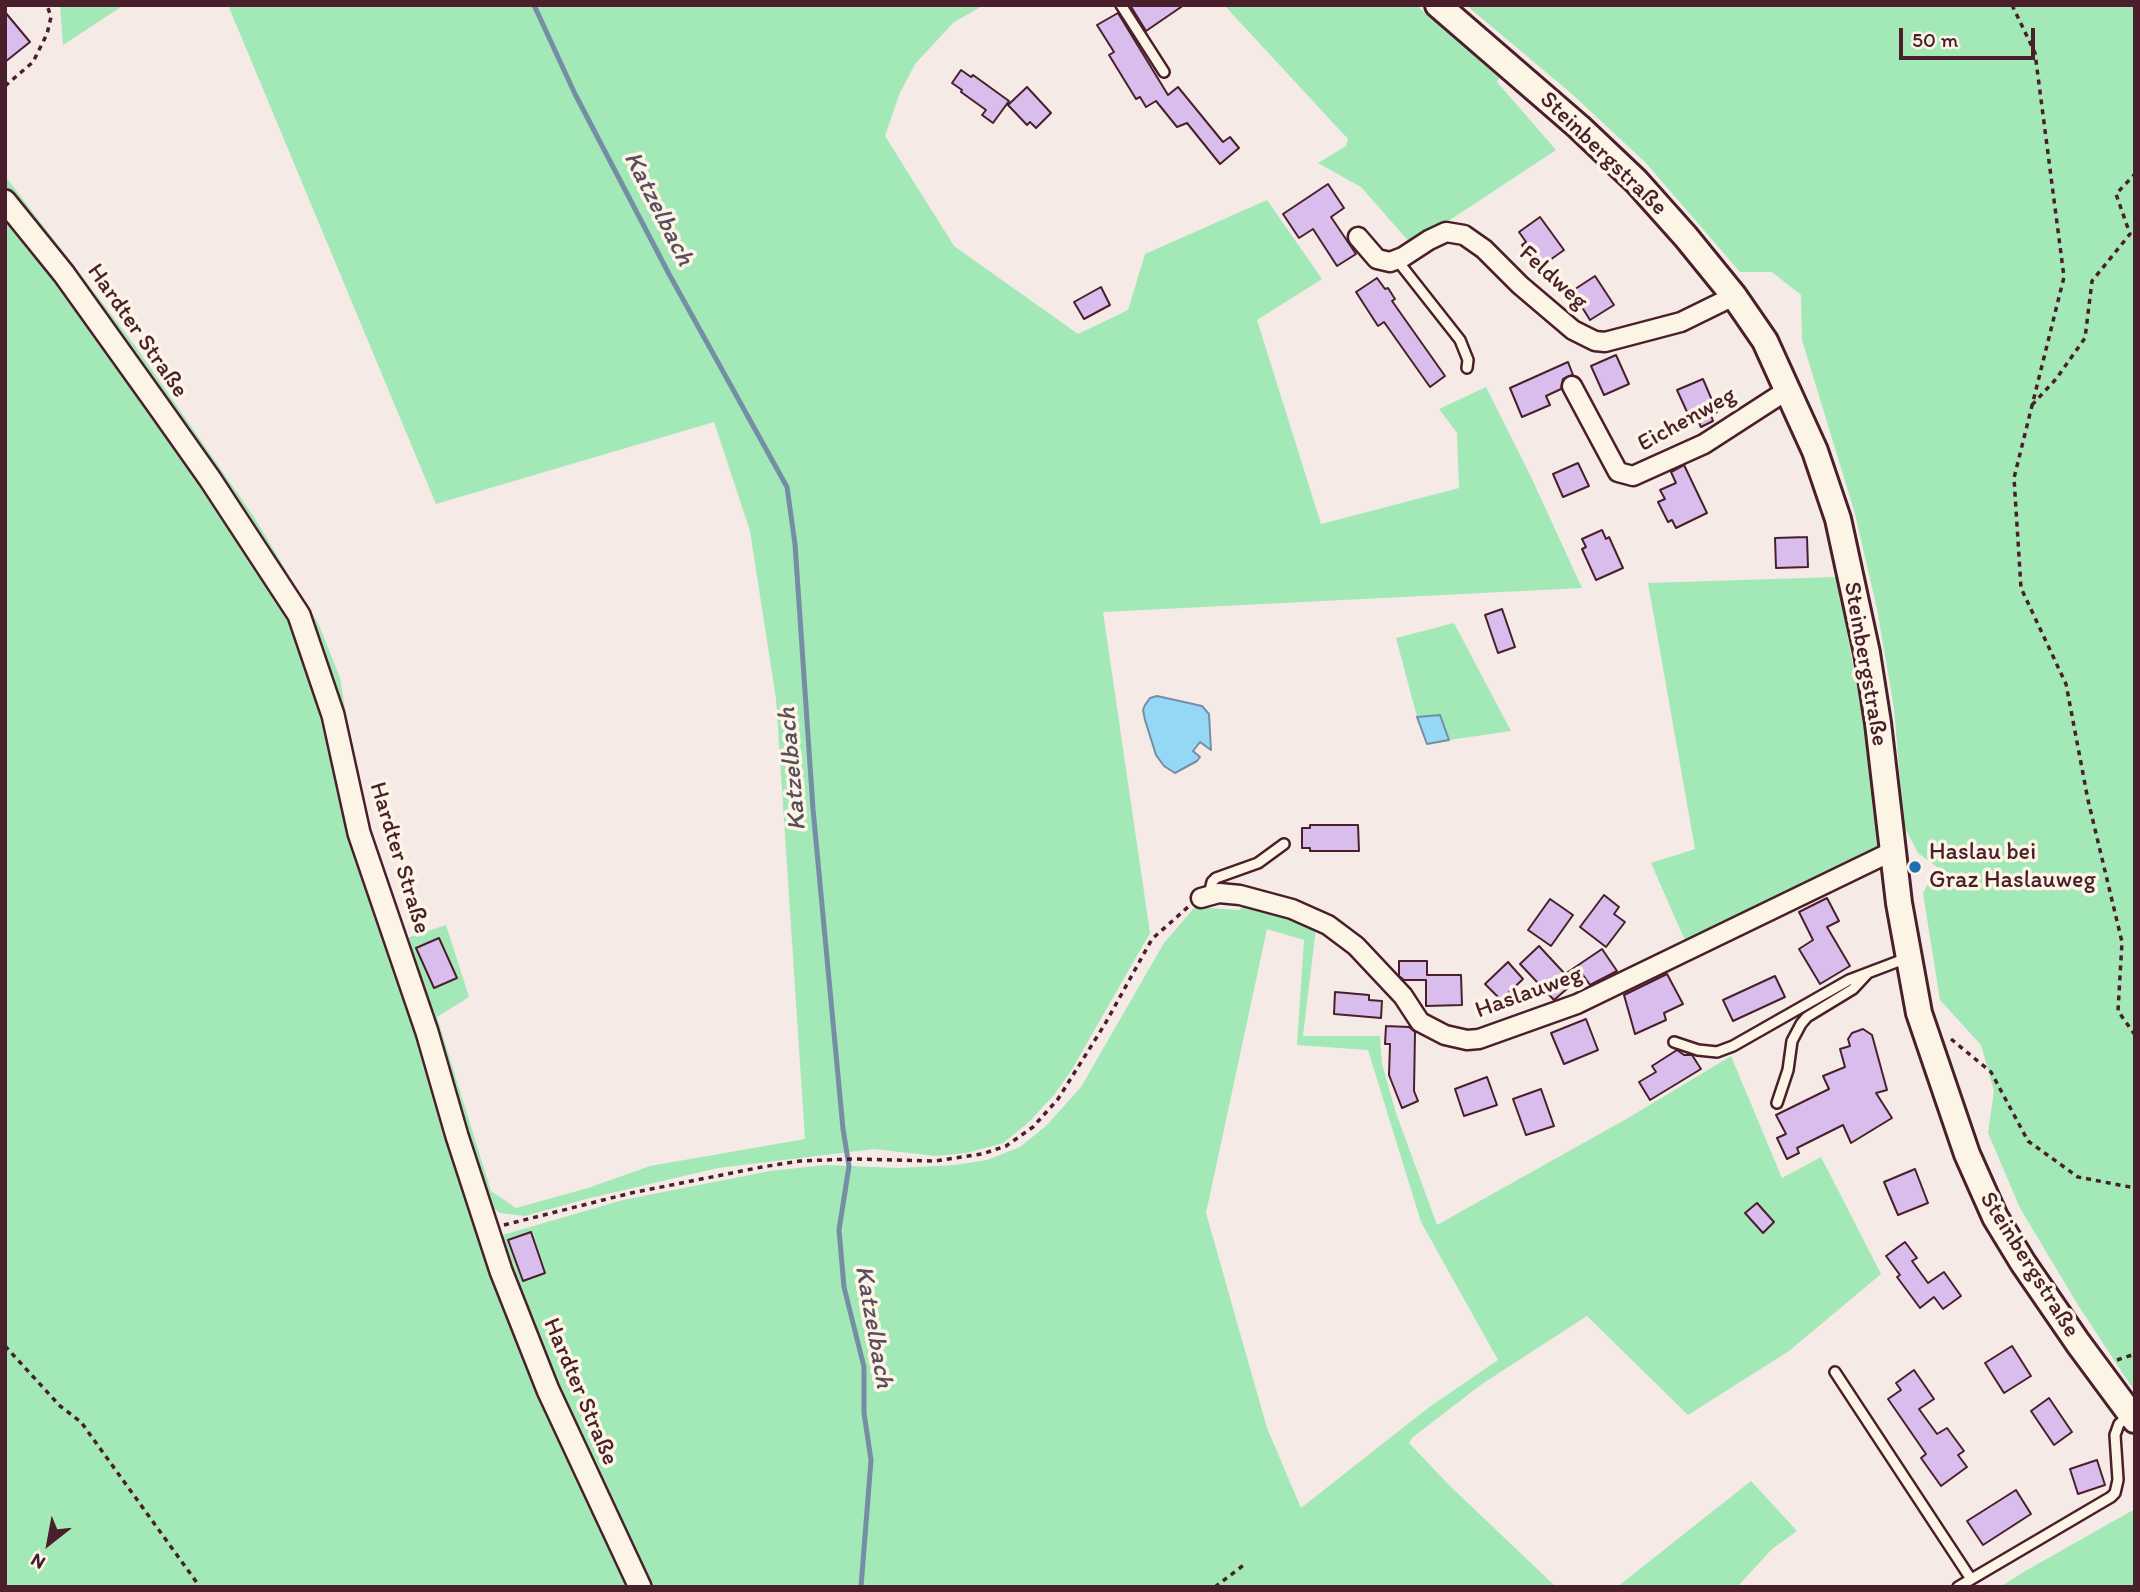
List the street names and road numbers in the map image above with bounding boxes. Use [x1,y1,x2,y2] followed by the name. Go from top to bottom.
[1533,86,1673,222] street label: Steinbergstraße
[1513,240,1593,316] street label: Feldweg
[80,258,194,404] street label: Hardter Straße
[1633,381,1741,459] street label: Eichenweg
[1836,580,1894,748] street label: Steinbergstraße
[362,779,436,937] street label: Hardter Straße
[1472,960,1586,1026] street label: Haslauweg
[1973,1187,2085,1343] street label: Steinbergstraße
[536,1314,624,1470] street label: Hardter Straße

